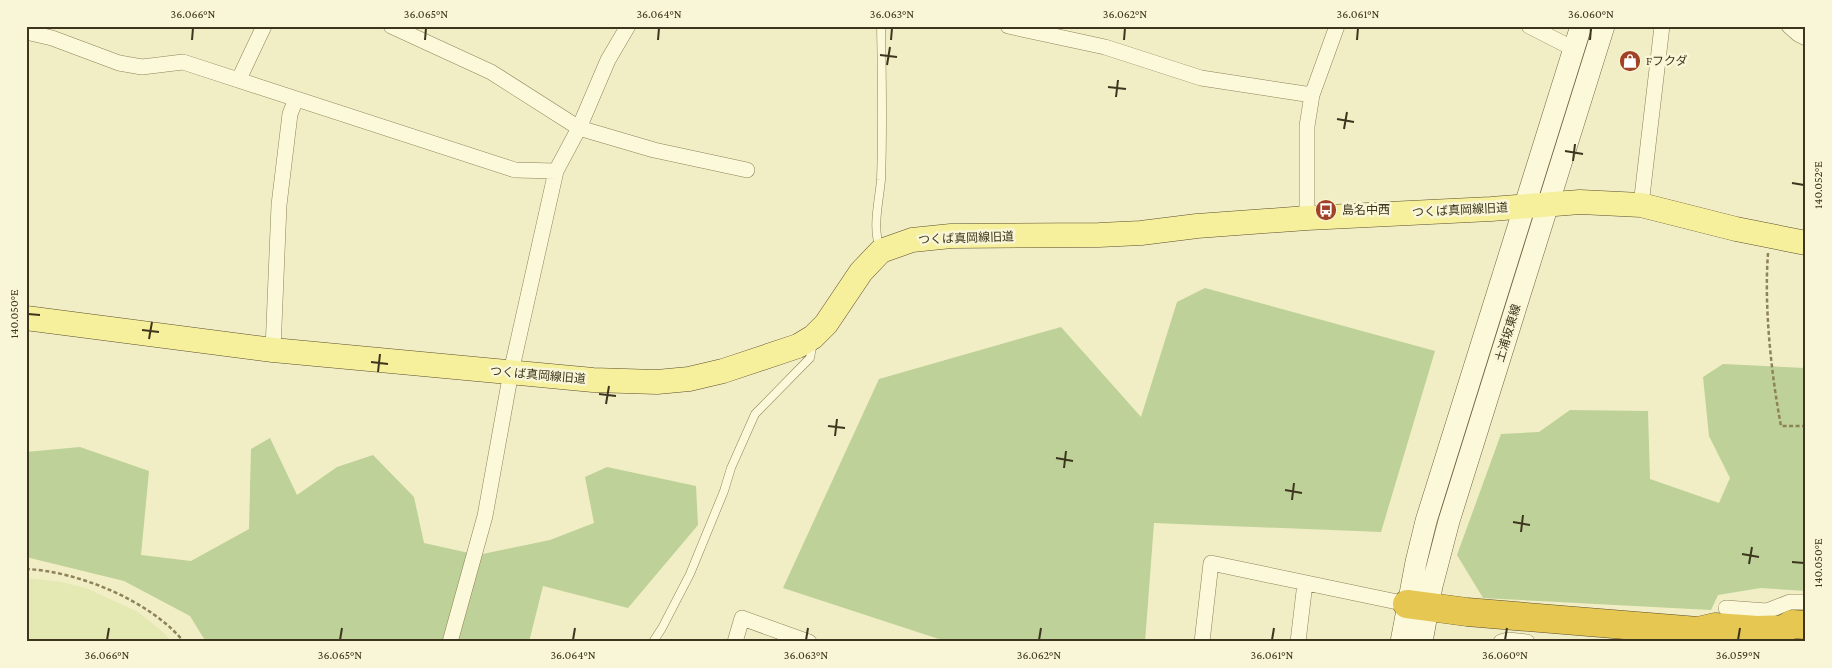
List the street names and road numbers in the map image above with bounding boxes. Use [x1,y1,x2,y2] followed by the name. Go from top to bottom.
[1412,200,1508,220] street label: つくば真岡線旧道
[918,229,1014,247] street label: つくば真岡線旧道
[1493,302,1523,364] street label: 土浦坂東線
[490,364,586,386] street label: つくば真岡線旧道

